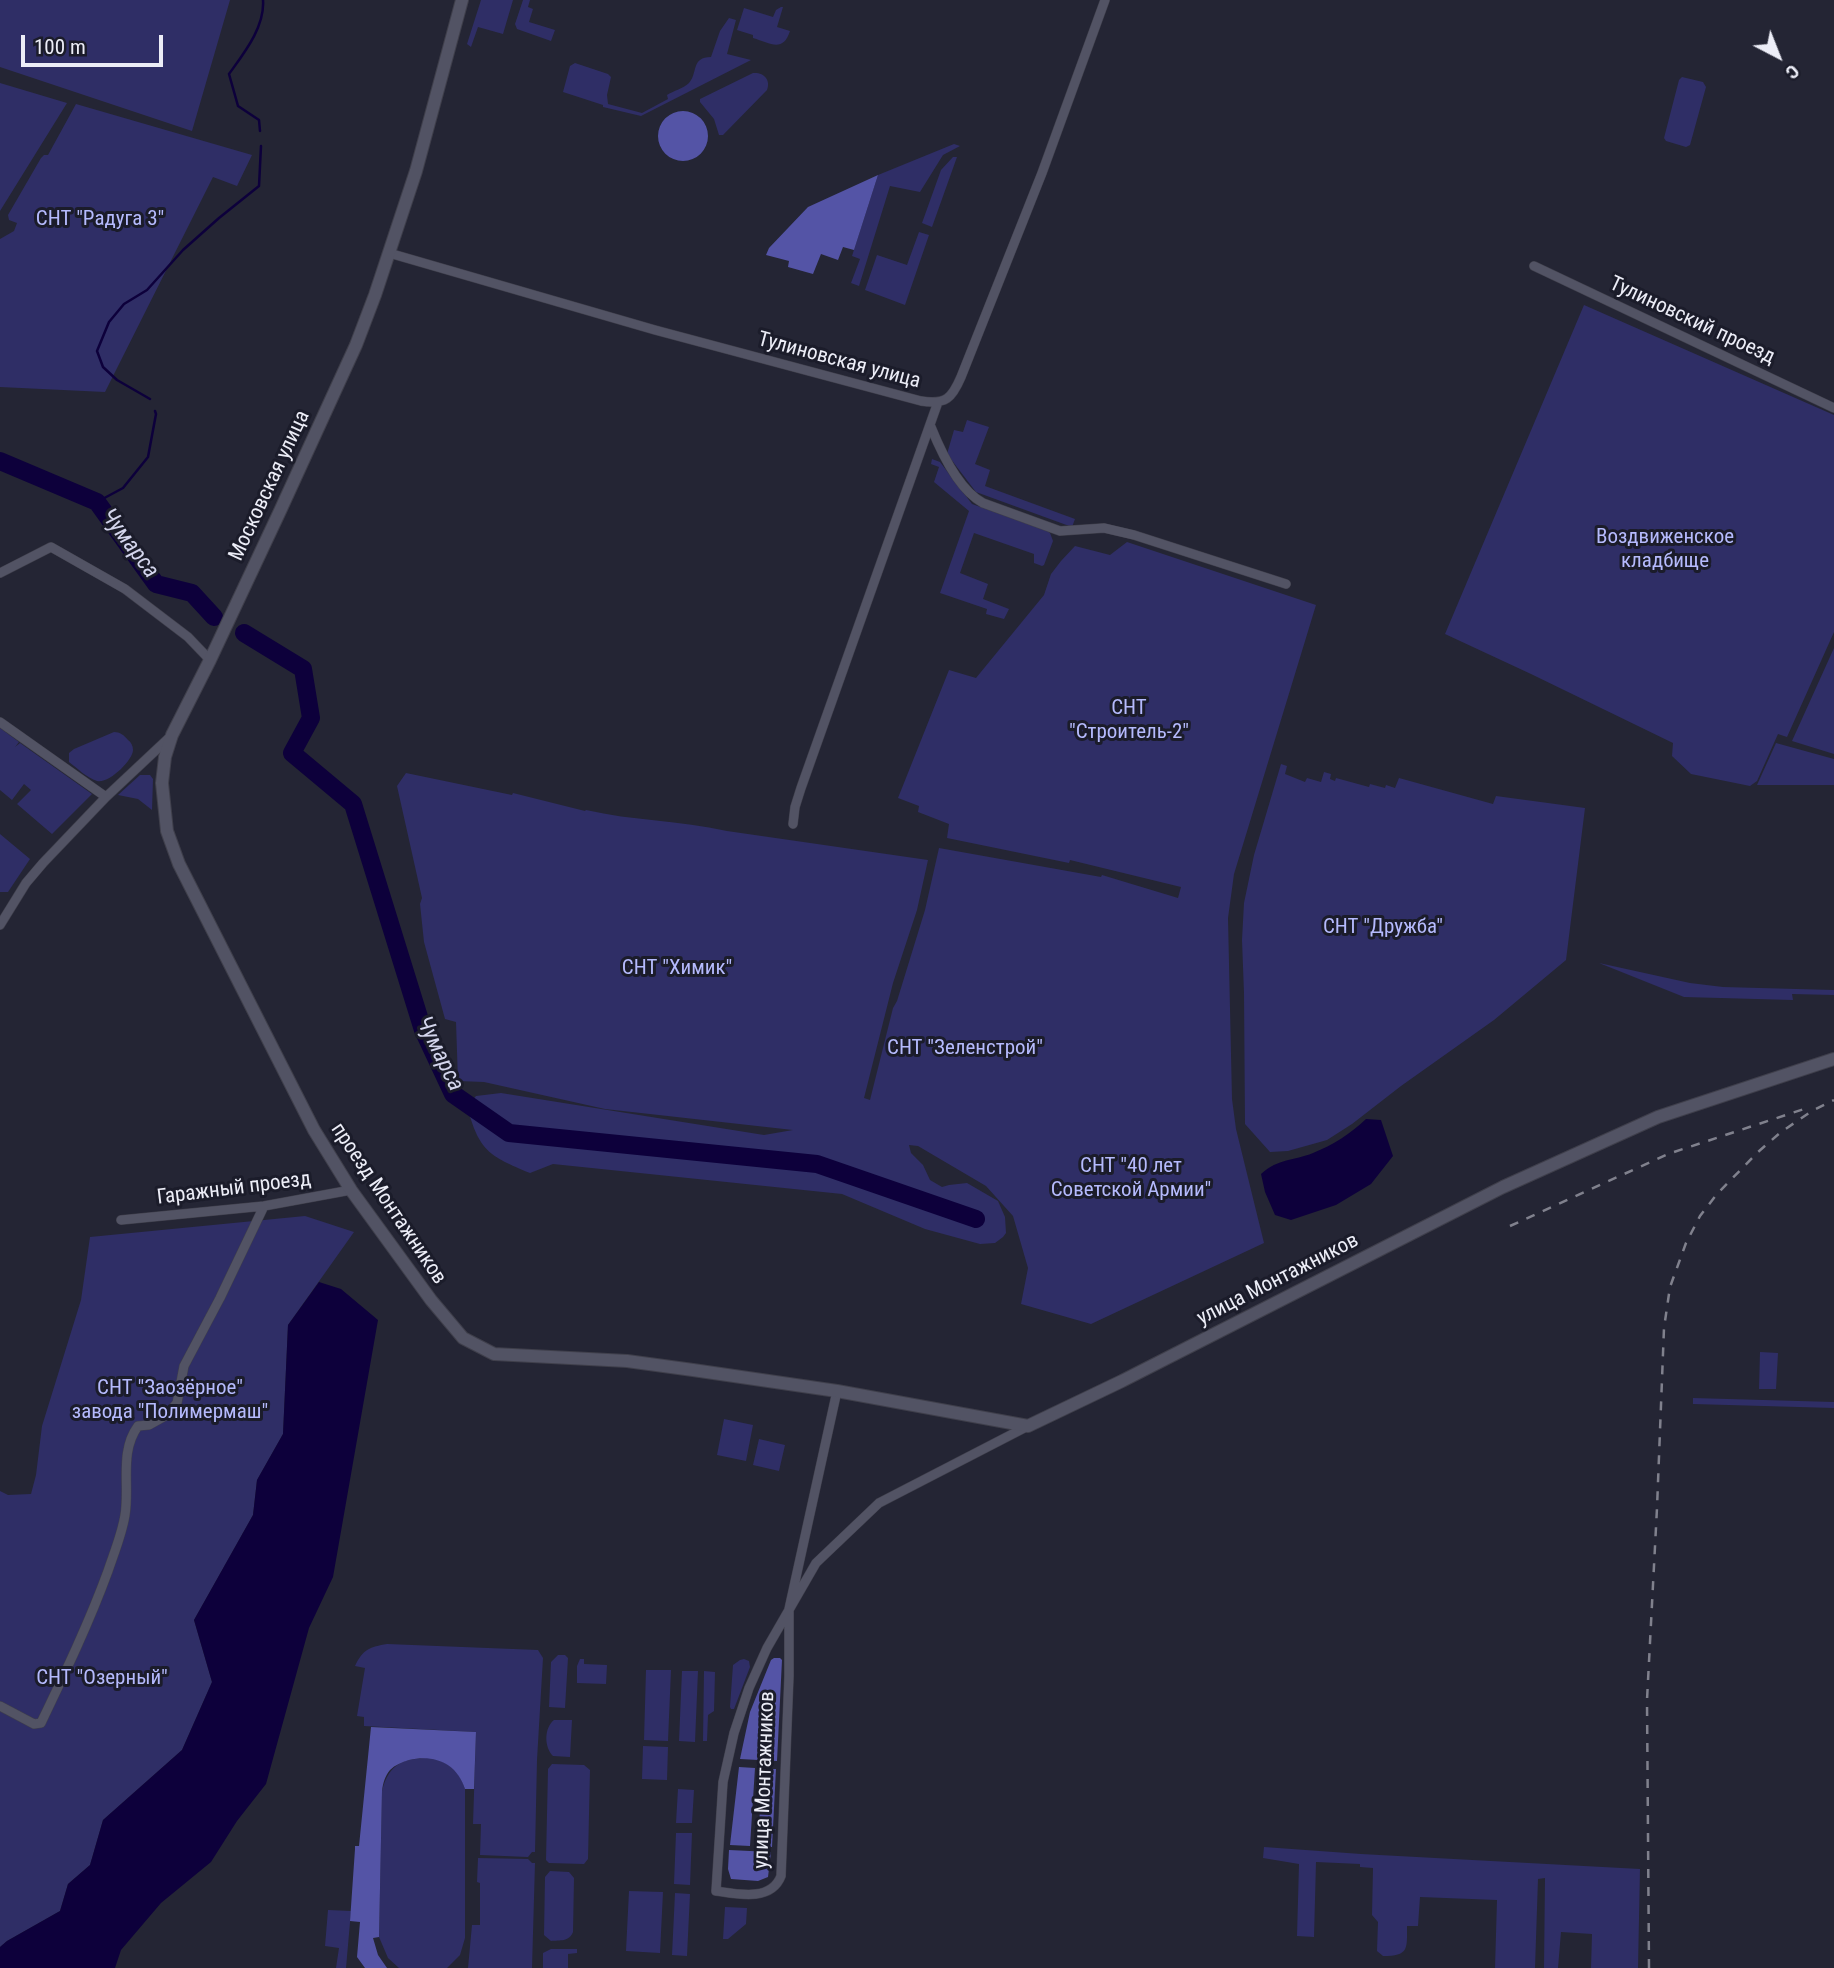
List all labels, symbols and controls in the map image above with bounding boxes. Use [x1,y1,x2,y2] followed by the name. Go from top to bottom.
[24,21,166,65] scale bar
[1743,21,1813,91] north arrow
[34,35,86,59] text: 100 m
[1781,60,1804,84] text: С
[36,207,164,233] park label: СНТ "Радуга 3"
[1605,272,1779,370] street label: Тулиновский проезд
[755,327,923,395] street label: Тулиновская улица
[224,407,316,565] street label: Московская улица
[94,504,164,584] water label: Чумарса
[1596,525,1734,575] park label: Воздвиженское кладбище
[1069,696,1189,746] park label: СНТ "Строитель-2"
[1323,915,1443,941] park label: СНТ "Дружба"
[622,956,732,982] park label: СНТ "Химик"
[409,1012,469,1096] water label: Чумарса
[887,1036,1043,1062] park label: СНТ "Зеленстрой"
[325,1119,451,1289] street label: проезд Монтажников
[1051,1154,1211,1204] park label: СНТ "40 лет Советской Армии"
[156,1167,312,1211] street label: Гаражный проезд
[1193,1228,1363,1332] street label: улица Монтажников
[72,1376,268,1426] park label: СНТ "Заозёрное" завода "Полимермаш"
[36,1666,168,1692] park label: СНТ "Озерный"
[749,1691,781,1869] street label: улица Монтажников

